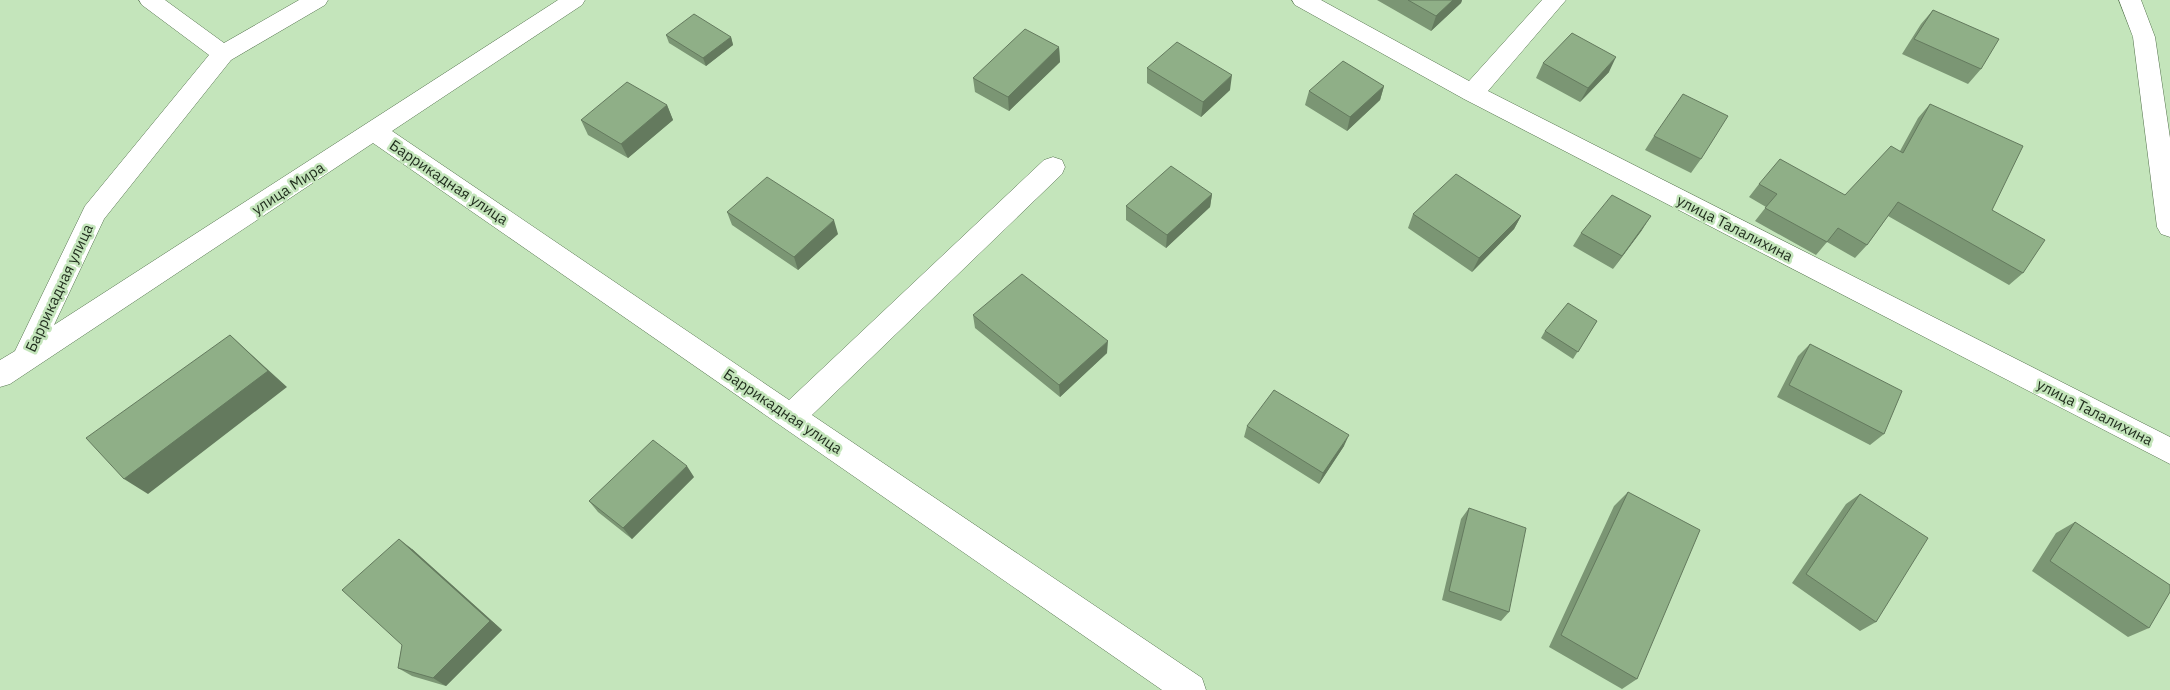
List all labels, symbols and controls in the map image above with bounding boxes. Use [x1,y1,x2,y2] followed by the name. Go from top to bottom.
[386,135,512,229] street label: Баррикадная улица
[248,157,328,219] street label: улица Мира
[1674,190,1796,266] street label: улица Талалихина
[21,221,97,355] street label: Баррикадная улица
[720,364,846,458] street label: Баррикадная улица
[2034,374,2156,450] street label: улица Талалихина

